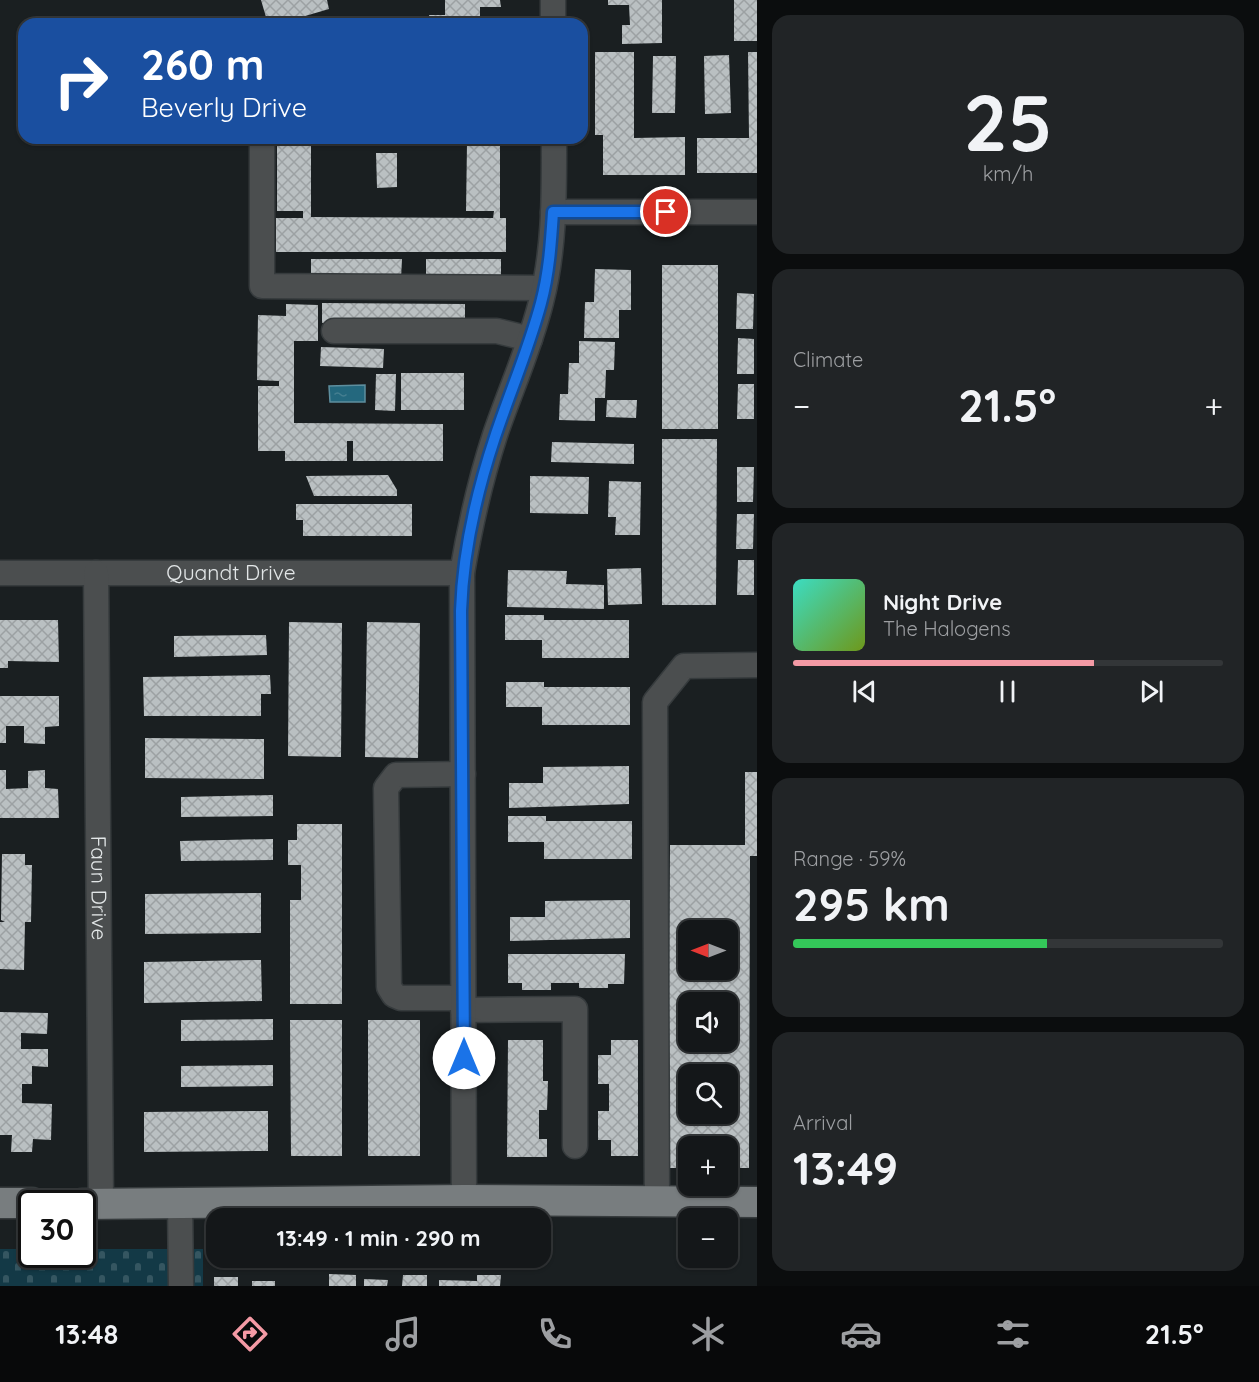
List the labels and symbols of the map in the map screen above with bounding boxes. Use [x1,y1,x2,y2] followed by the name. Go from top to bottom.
[640,186,691,237] pin
[166,559,296,585] street label: Quandt Drive
[86,836,113,940] street label: Faun Drive
[678,920,738,980] north arrow
[432,1026,496,1090] position arrow
[18,1190,96,1268] speed limit sign: 30

